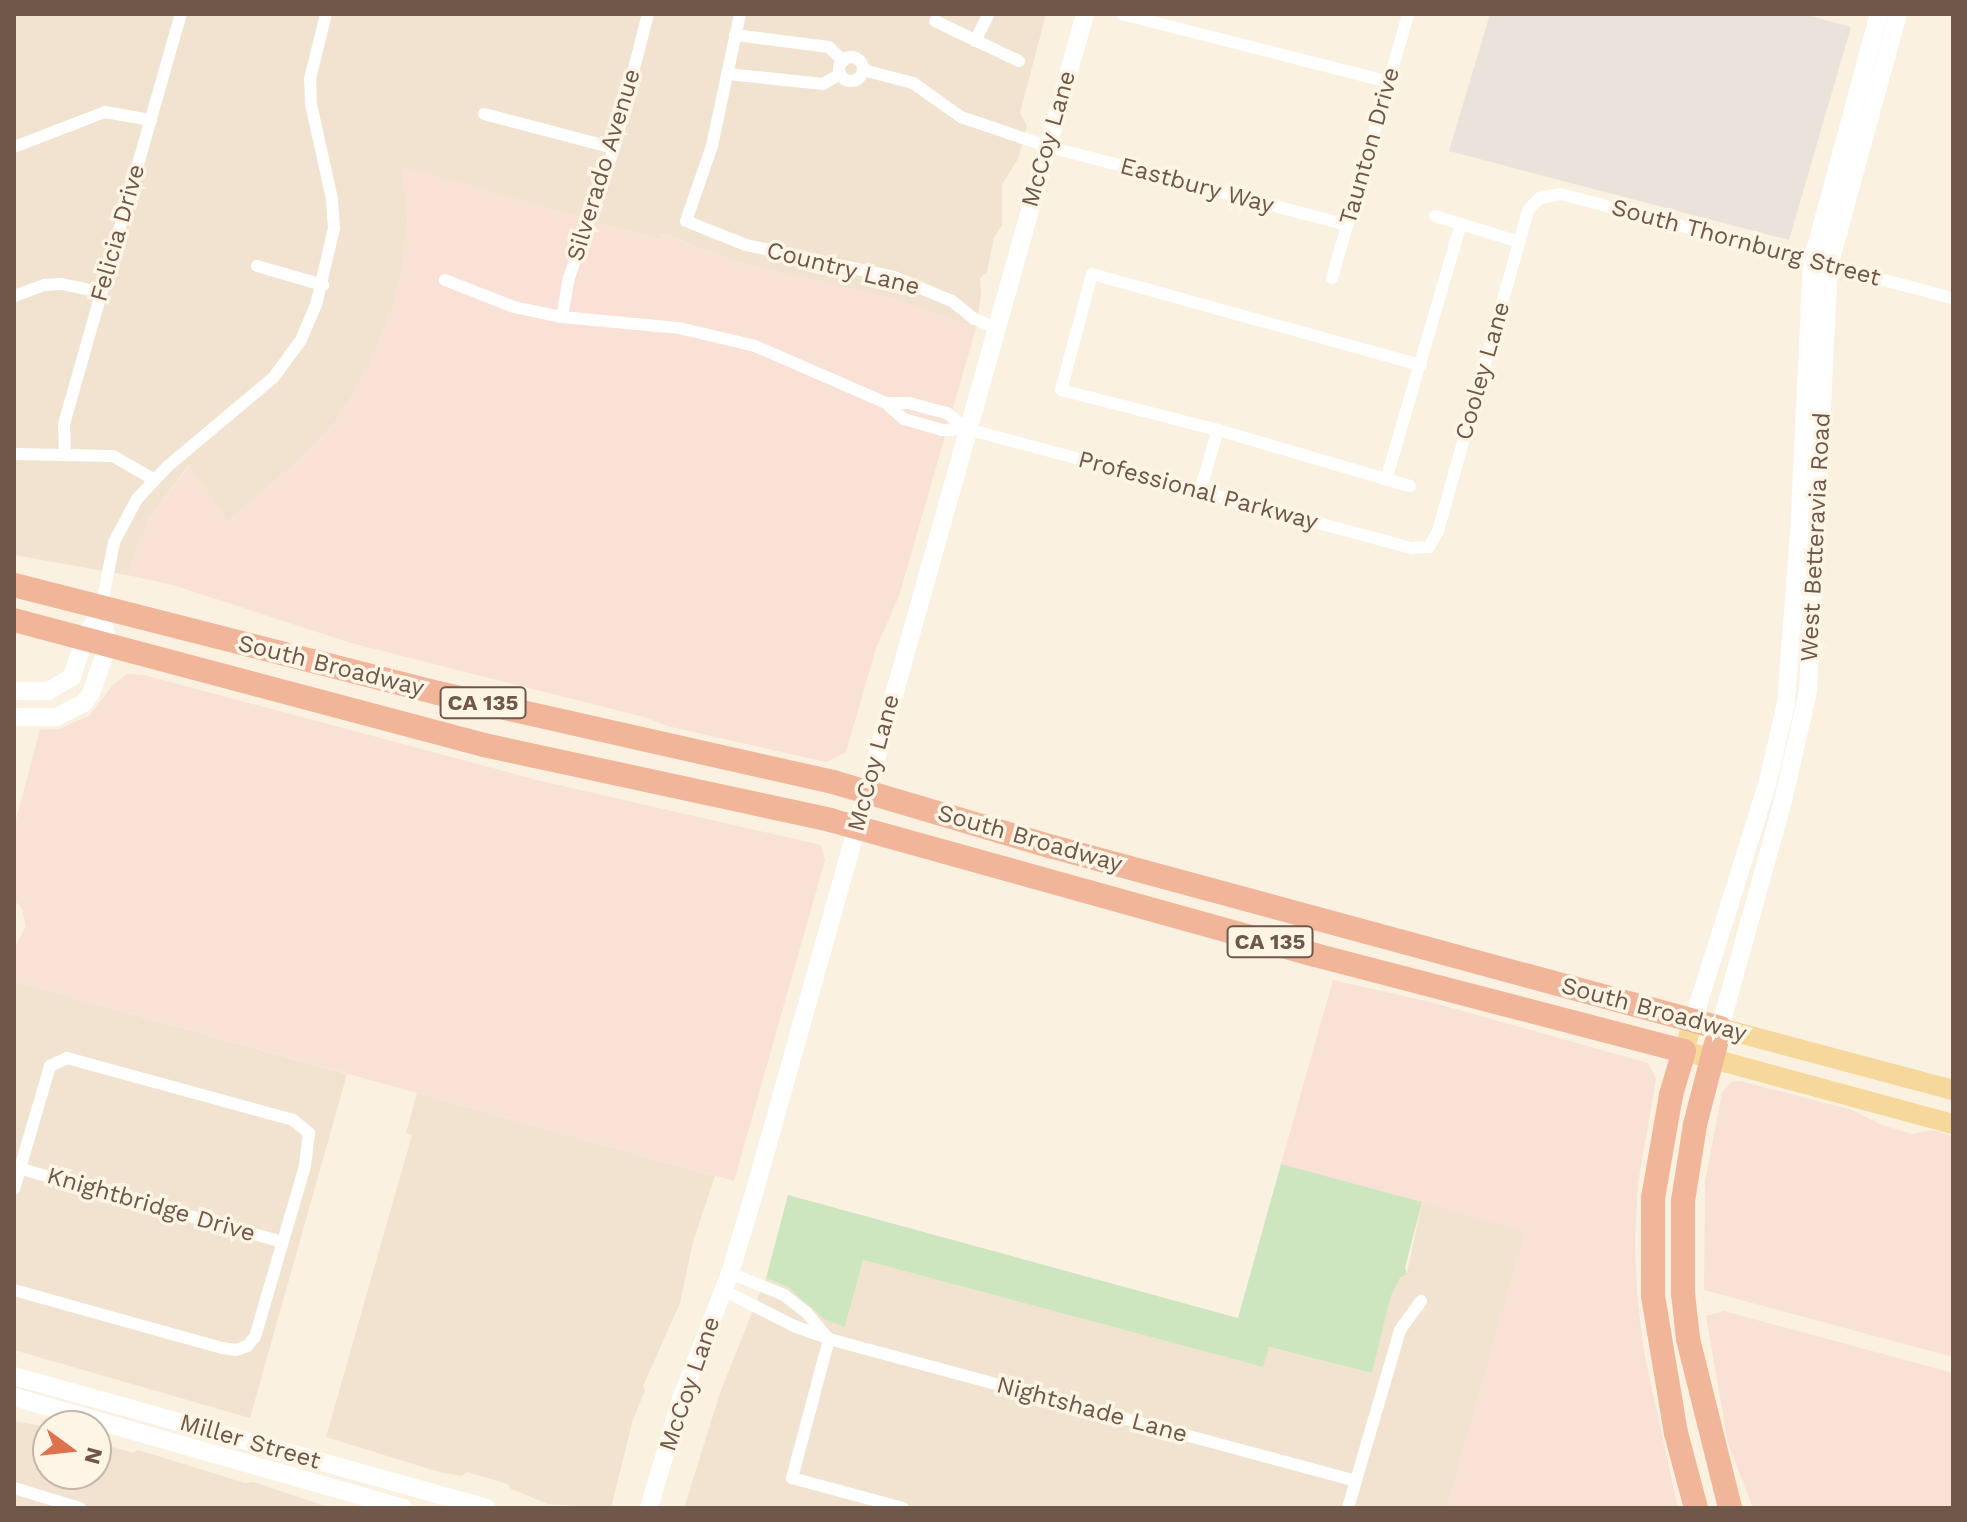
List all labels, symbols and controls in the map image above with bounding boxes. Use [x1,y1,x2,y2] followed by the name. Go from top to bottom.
[1334,64,1406,228] street label: Taunton Drive
[561,65,647,265] street label: Silverado Avenue
[1016,67,1082,211] street label: McCoy Lane
[1116,151,1278,221] street label: Eastbury Way
[85,161,151,305] street label: Felicia Drive
[1608,193,1884,293] street label: South Thornburg Street
[763,236,923,302] street label: Country Lane
[1449,298,1517,444] street label: Cooley Lane
[1795,411,1837,663] street label: West Betteravia Road
[1075,445,1321,537] street label: Professional Parkway
[235,629,427,703] street label: South Broadway
[439,685,527,721] road number: CA 135
[842,691,906,835] street label: McCoy Lane
[934,799,1126,879] street label: South Broadway
[1226,924,1314,960] road number: CA 135
[1558,971,1750,1049] street label: South Broadway
[44,1161,258,1249] street label: Knightbridge Drive
[653,1313,727,1455] street label: McCoy Lane
[993,1371,1191,1449] street label: Nightshade Lane
[176,1408,324,1476] street label: Miller Street
[32,1410,112,1490] north arrow
[80,1445,108,1467] text: N

